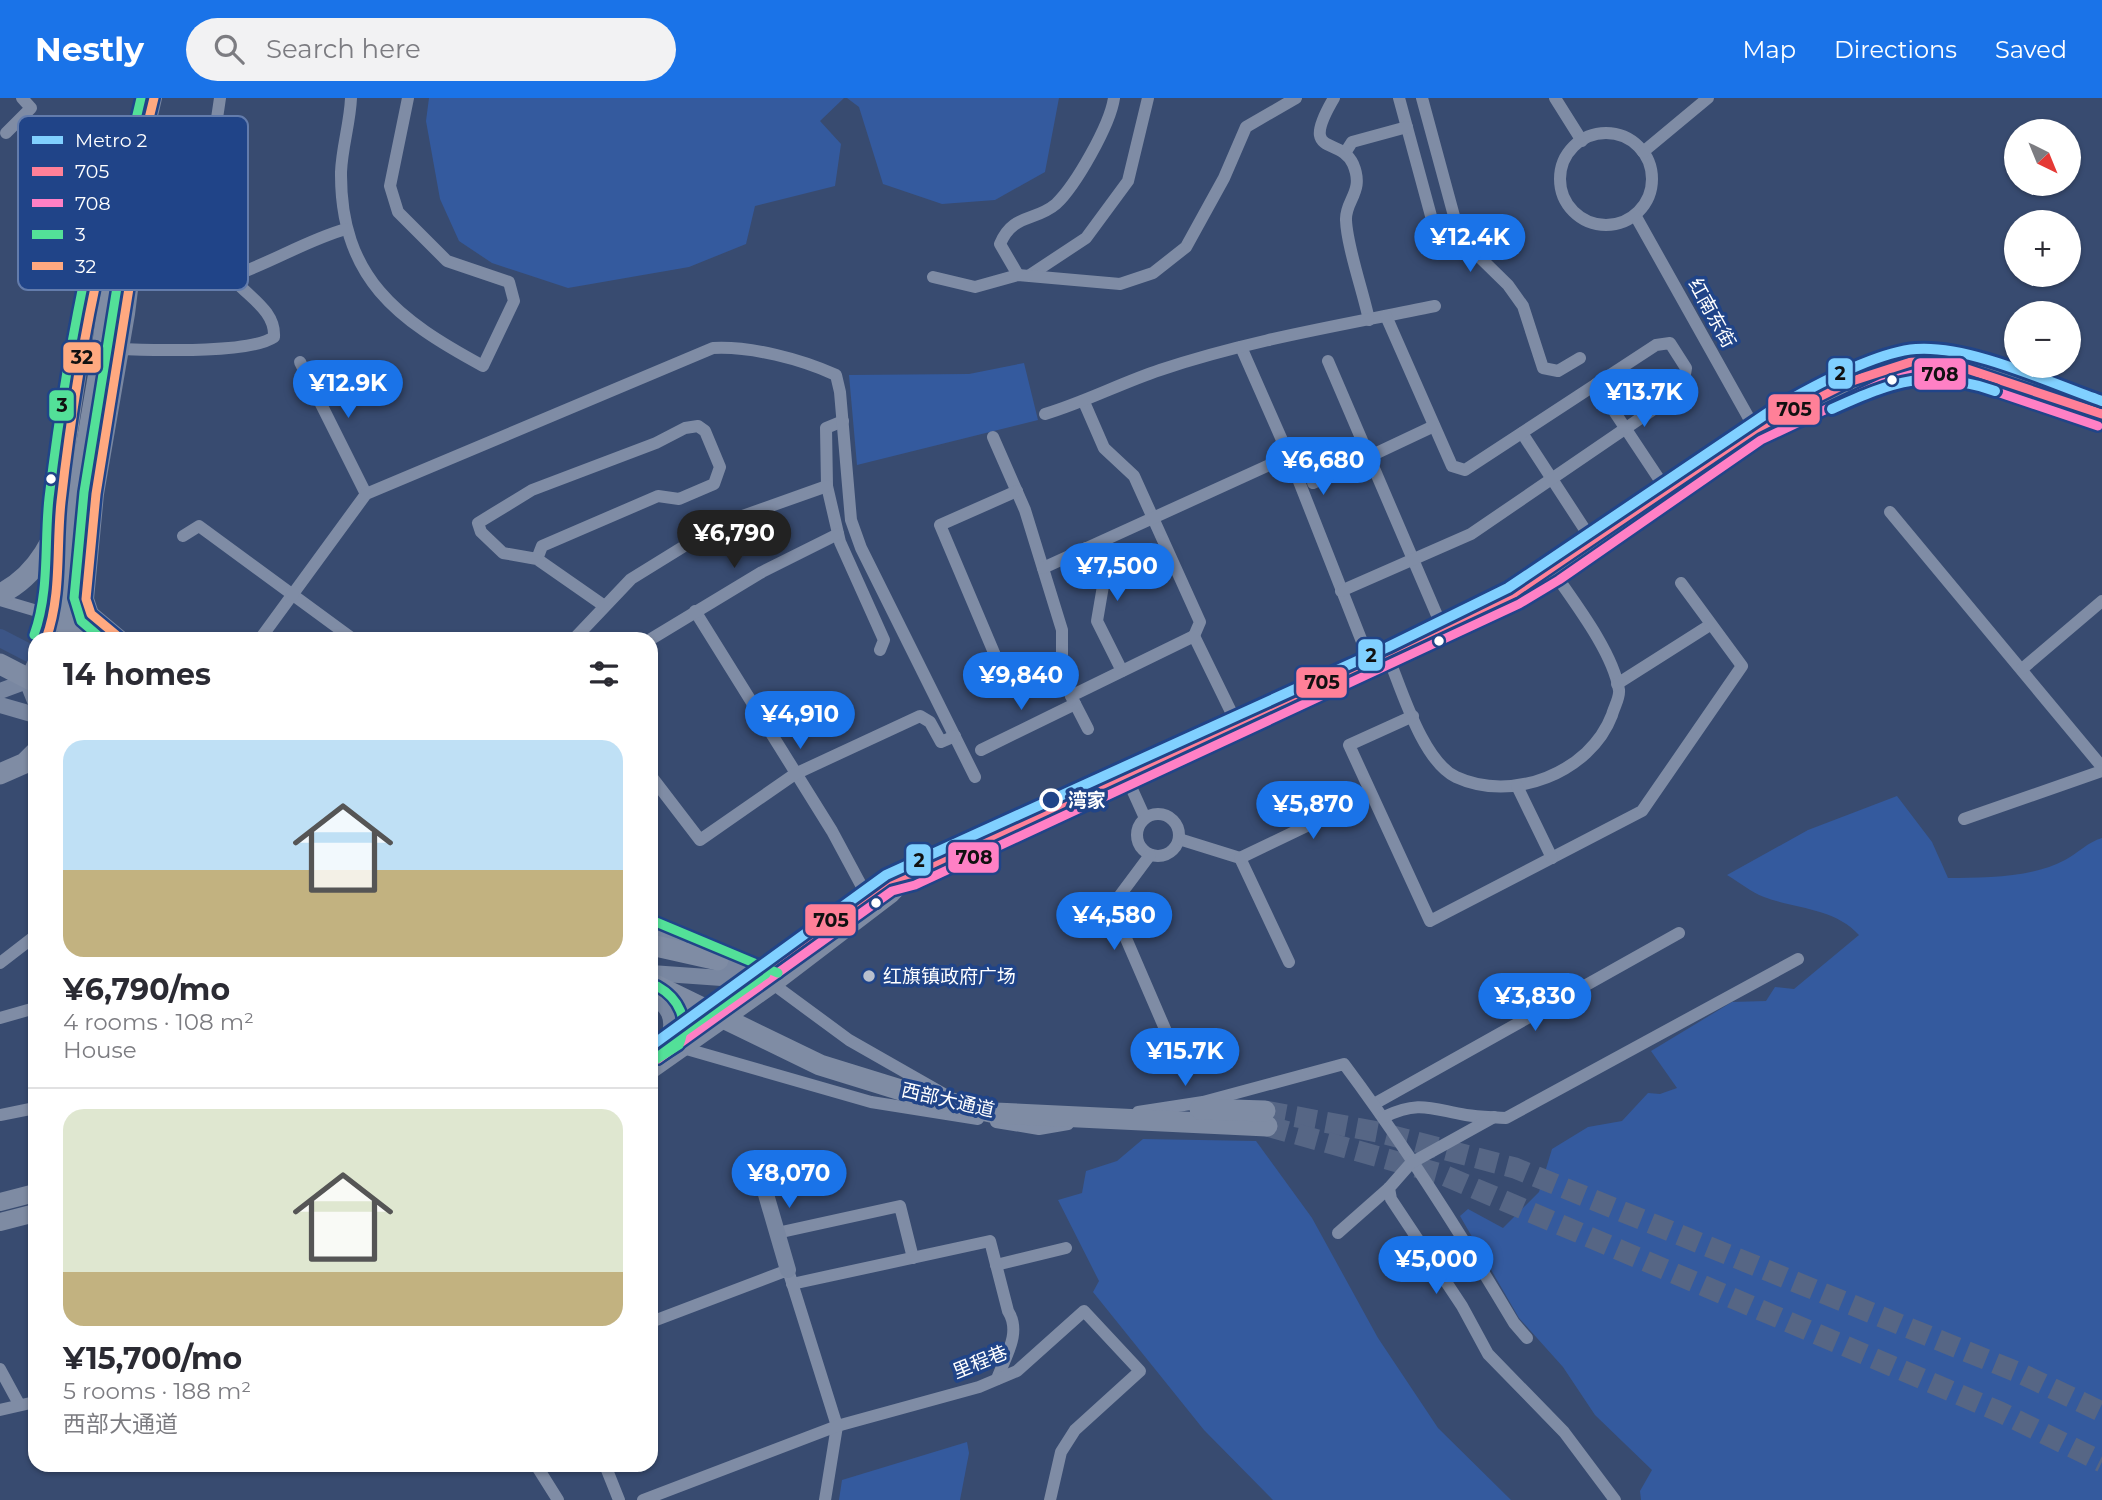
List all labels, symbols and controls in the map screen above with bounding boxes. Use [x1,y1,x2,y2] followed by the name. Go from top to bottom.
[186,18,676,81] search box
[35,29,144,69] text: Nestly
[210,30,248,68] icon: search
[266,33,421,65] text: Search here
[1743,35,1796,64] text: Map
[1834,35,1957,64] text: Directions
[1995,35,2067,64] text: Saved
[18,116,248,290] legend
[2004,119,2081,196] north arrow
[2004,119,2081,378] map controls
[75,129,148,152] text: Metro 2
[75,160,109,183] text: 705
[75,192,111,215] text: 708
[2004,210,2081,287] button: +
[1413,214,1527,274] pin: ¥12.4K
[75,223,86,246] text: 3
[1430,223,1510,251] text: ¥12.4K
[75,255,97,278] text: 32
[1684,274,1740,352] street label: 红南东街
[2004,301,2081,378] button: −
[62,341,102,374] line badge: 32
[70,346,93,369] text: 32
[1827,357,1854,390] line badge: 2
[1913,357,1967,391] line badge: 708
[291,360,405,420] pin: ¥12.9K
[1834,362,1846,385] text: 2
[1922,363,1958,386] text: 708
[309,369,387,397] text: ¥12.9K
[1587,370,1701,429] pin: ¥13.7K
[1885,373,1899,387] unlabelled marker
[1605,378,1683,406] text: ¥13.7K
[48,389,75,422] line badge: 3
[1767,393,1821,426] line badge: 705
[55,394,68,417] text: 3
[1776,398,1812,421] text: 705
[1266,438,1380,497] pin: ¥6,680
[1282,446,1364,474] text: ¥6,680
[44,472,58,486] unlabelled marker
[677,510,791,570] pin: ¥6,790
[693,519,775,547] text: ¥6,790
[1060,544,1174,603] pin: ¥7,500
[1076,552,1158,580] text: ¥7,500
[1432,634,1446,648] unlabelled marker
[1357,638,1384,672] line badge: 2
[1365,644,1377,667] text: 2
[964,652,1078,712] pin: ¥9,840
[585,655,623,693] icon: filters
[63,656,211,693] text: 14 homes
[979,661,1063,689] text: ¥9,840
[1295,666,1348,699] line badge: 705
[1304,671,1340,694] text: 705
[743,692,857,751] pin: ¥4,910
[761,700,839,728] text: ¥4,910
[1256,782,1370,841] pin: ¥5,870
[280,785,406,911] icon: home
[1040,789,1062,811] marker: 湾家
[1068,789,1106,812] place label: 湾家
[1272,790,1354,818] text: ¥5,870
[947,841,1000,874] line badge: 708
[905,843,932,877] line badge: 2
[956,846,992,869] text: 708
[913,849,925,872] text: 2
[1057,892,1171,952] pin: ¥4,580
[869,896,883,910] unlabelled marker
[1072,901,1156,929] text: ¥4,580
[804,903,857,937] line badge: 705
[813,909,849,932] text: 705
[883,965,1016,988] place label: 红旗镇政府广场
[861,968,877,984] marker: 红旗镇政府广场
[63,971,230,1008] text: ¥6,790/mo
[1478,974,1592,1033] pin: ¥3,830
[1494,982,1576,1010] text: ¥3,830
[63,1008,254,1036] text: 4 rooms · 108 m²
[1128,1028,1242,1088] pin: ¥15.7K
[63,1036,137,1064] text: House
[1146,1037,1224,1065] text: ¥15.7K
[899,1078,997,1122] street label: 西部大通道
[732,1150,846,1210] pin: ¥8,070
[280,1154,406,1280] icon: home
[748,1159,830,1187] text: ¥8,070
[1379,1236,1493,1296] pin: ¥5,000
[1394,1245,1478,1273] text: ¥5,000
[63,1340,242,1377] text: ¥15,700/mo
[949,1341,1011,1383] street label: 里程巷
[63,1377,251,1405] text: 5 rooms · 188 m²
[63,1410,178,1438] text: 西部大通道

